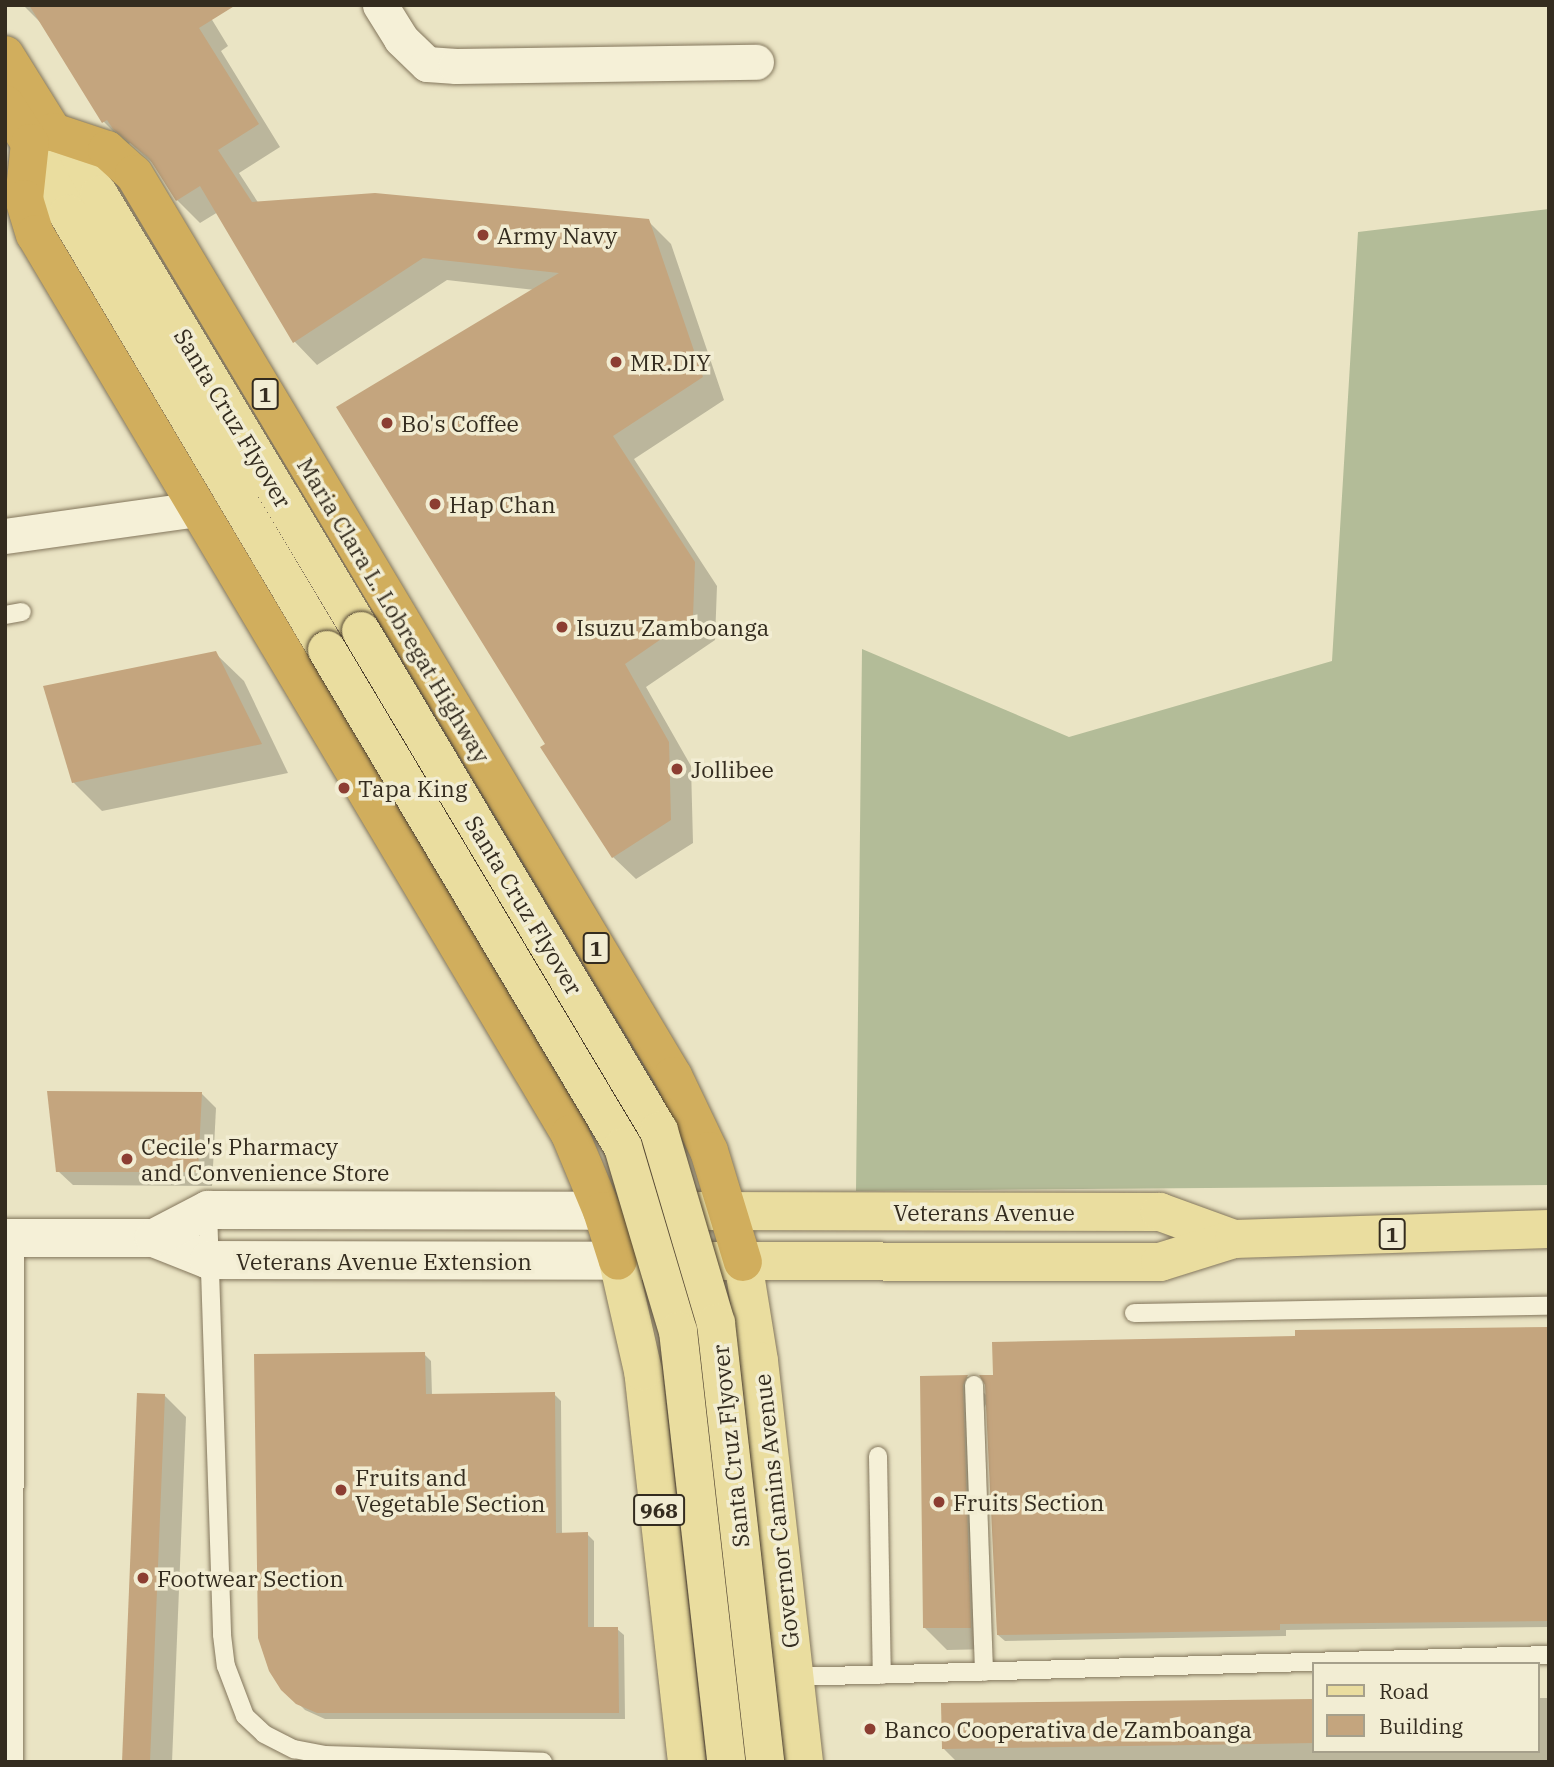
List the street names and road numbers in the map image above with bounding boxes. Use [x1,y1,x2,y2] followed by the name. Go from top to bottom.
[169,323,297,513] street label: Santa Cruz Flyover
[251,376,279,412] road number: 1
[292,452,496,768] street label: Maria Clara L. Lobregat Highway
[460,810,588,1000] street label: Santa Cruz Flyover
[582,930,610,965] road number: 1
[893,1198,1075,1226] street label: Veterans Avenue
[1378,1216,1406,1252] road number: 1
[236,1247,532,1275] street label: Veterans Avenue Extension
[706,1343,754,1549] street label: Santa Cruz Flyover
[748,1373,804,1649] street label: Governor Camins Avenue
[633,1492,685,1528] road number: 968

